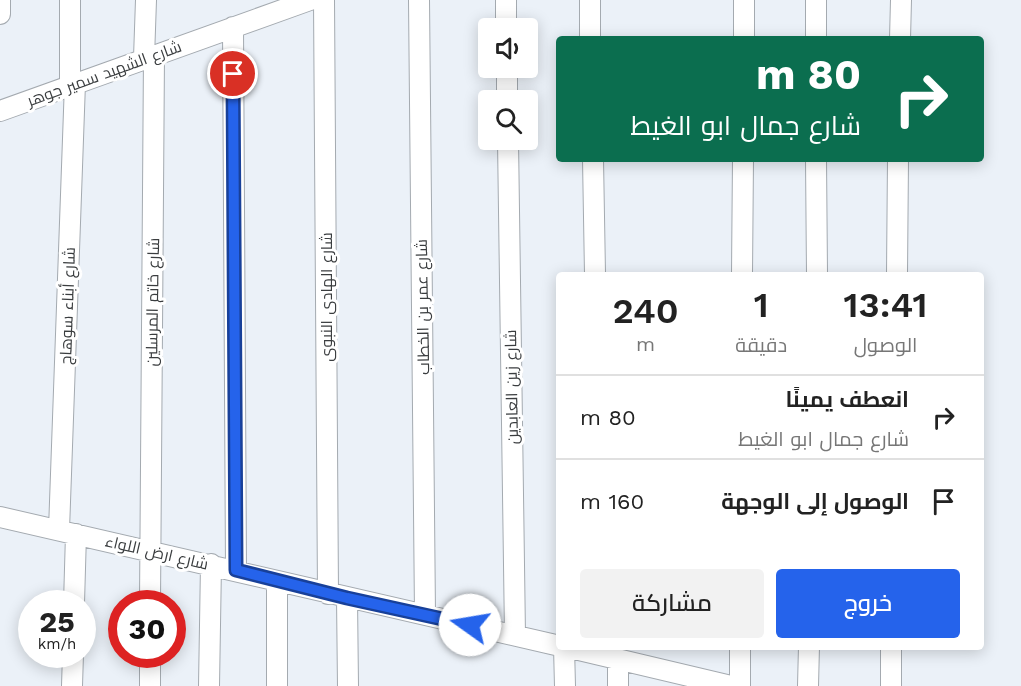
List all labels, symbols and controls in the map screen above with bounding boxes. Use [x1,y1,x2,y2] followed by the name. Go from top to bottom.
[478,18,538,150] map controls
[478,18,538,78] button: sound
[23,37,185,112] street label: شارع الشهيد سمير جوهر
[207,48,258,99] pin
[756,50,861,99] text: 80 m
[216,57,249,90] icon: arrive
[882,60,960,138] icon: right
[478,90,538,150] button: search
[631,110,861,142] text: شارع جمال ابو الغيط
[317,232,338,362] street label: شارع الهادى النبوى
[142,238,165,367] street label: شارع خاتم المرسلين
[412,239,435,375] street label: شارع عمر بن الخطاب
[56,247,81,365] street label: شارع أبناء سوهاج
[754,284,769,326] text: 1
[844,284,928,326] text: 13:41
[612,290,679,332] text: 240
[501,329,524,445] street label: شارع زين العابدين
[636,332,655,356] text: m
[735,333,787,357] text: دقيقة
[854,333,917,357] text: الوصول
[785,387,909,412] text: انعطف يمينًا
[927,401,960,434] icon: right
[580,405,636,430] text: 80 m
[738,427,909,451] text: شارع جمال ابو الغيط
[927,485,960,518] icon: arrive
[580,489,644,514] text: 160 m
[721,489,909,514] text: الوصول إلى الوجهة
[103,531,210,576] street label: شارع ارض اللواء
[580,569,764,638] button: مشاركة
[776,569,960,638] button: خروج
[108,590,186,668] speed limit sign: 30
[438,593,502,657] position arrow
[39,604,75,639] text: 25
[38,635,76,653] text: km/h

